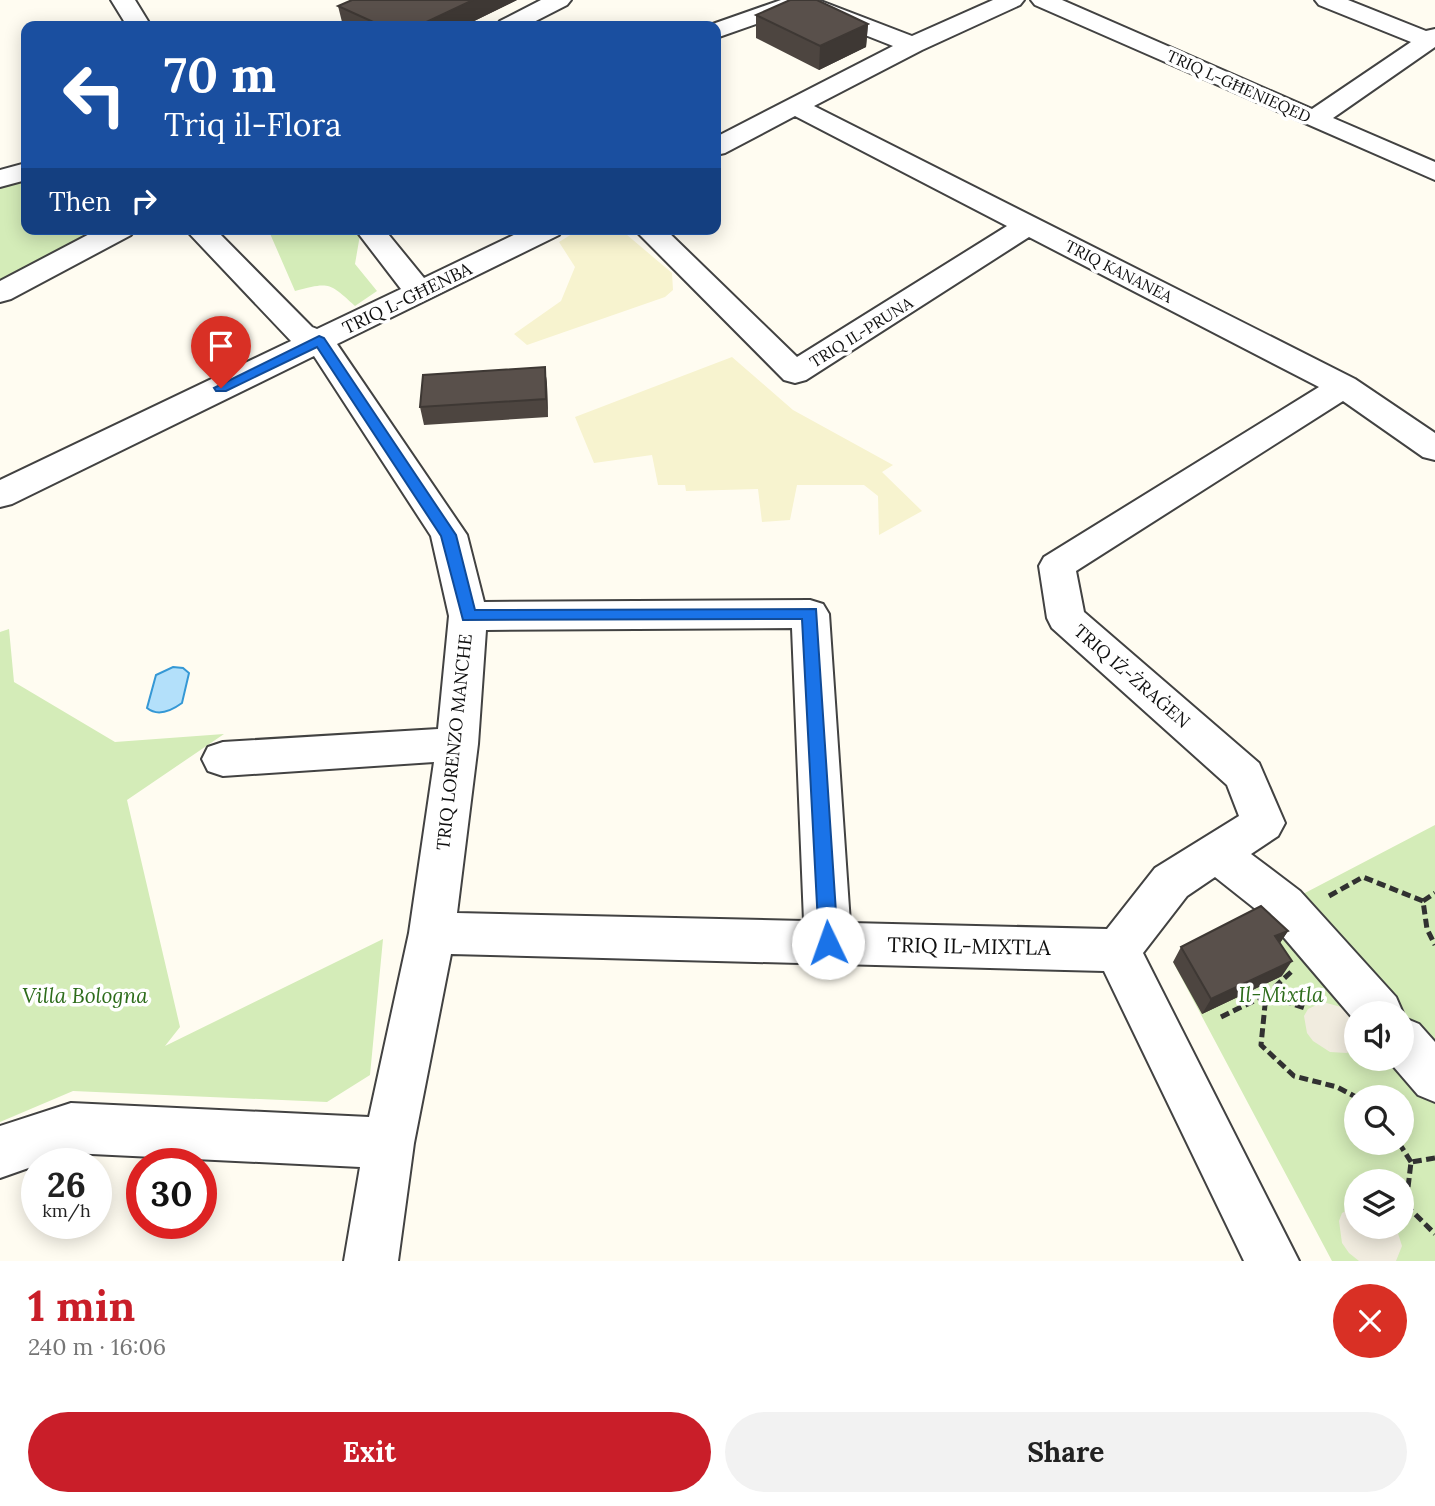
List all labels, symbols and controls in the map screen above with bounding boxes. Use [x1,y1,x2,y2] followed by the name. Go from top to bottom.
[164,43,276,105] text: 70 m
[1164,45,1314,127] street label: TRIQ L-GĦENIEQED
[49,49,140,140] icon: left
[164,104,342,145] text: Triq il-Flora
[125,182,163,220] icon: right
[49,185,111,218] text: Then
[1062,235,1177,307] street label: TRIQ KANANEA
[339,256,476,339] street label: TRIQ L-GĦENBA
[806,292,917,372] street label: TRIQ IL-PRUNA
[191,316,251,388] pin
[202,327,240,365] icon: arrive
[1069,619,1195,733] street label: TRIQ IŻ-ŻRAĠEN
[431,633,477,851] street label: TRIQ LORENZO MANCHE
[791,906,865,980] position arrow
[887,931,1052,961] street label: TRIQ IL-MIXTLA
[1239,981,1324,1008] park label: Il-Mixtla
[22,982,148,1009] park label: Villa Bologna
[1344,1001,1414,1239] map controls
[1344,1001,1414,1071] button: sound
[1344,1085,1414,1155] button: search
[126,1148,217,1239] speed limit sign: 30
[47,1162,86,1207] text: 26
[1344,1169,1414,1239] button: layers
[42,1199,91,1222] text: km/h
[28,1279,135,1333] text: 1 min
[1333,1284,1407,1358] button: close
[28,1332,166,1361] text: 240 m · 16:06
[28,1412,711,1492] button: Exit
[725,1412,1407,1492] button: Share

